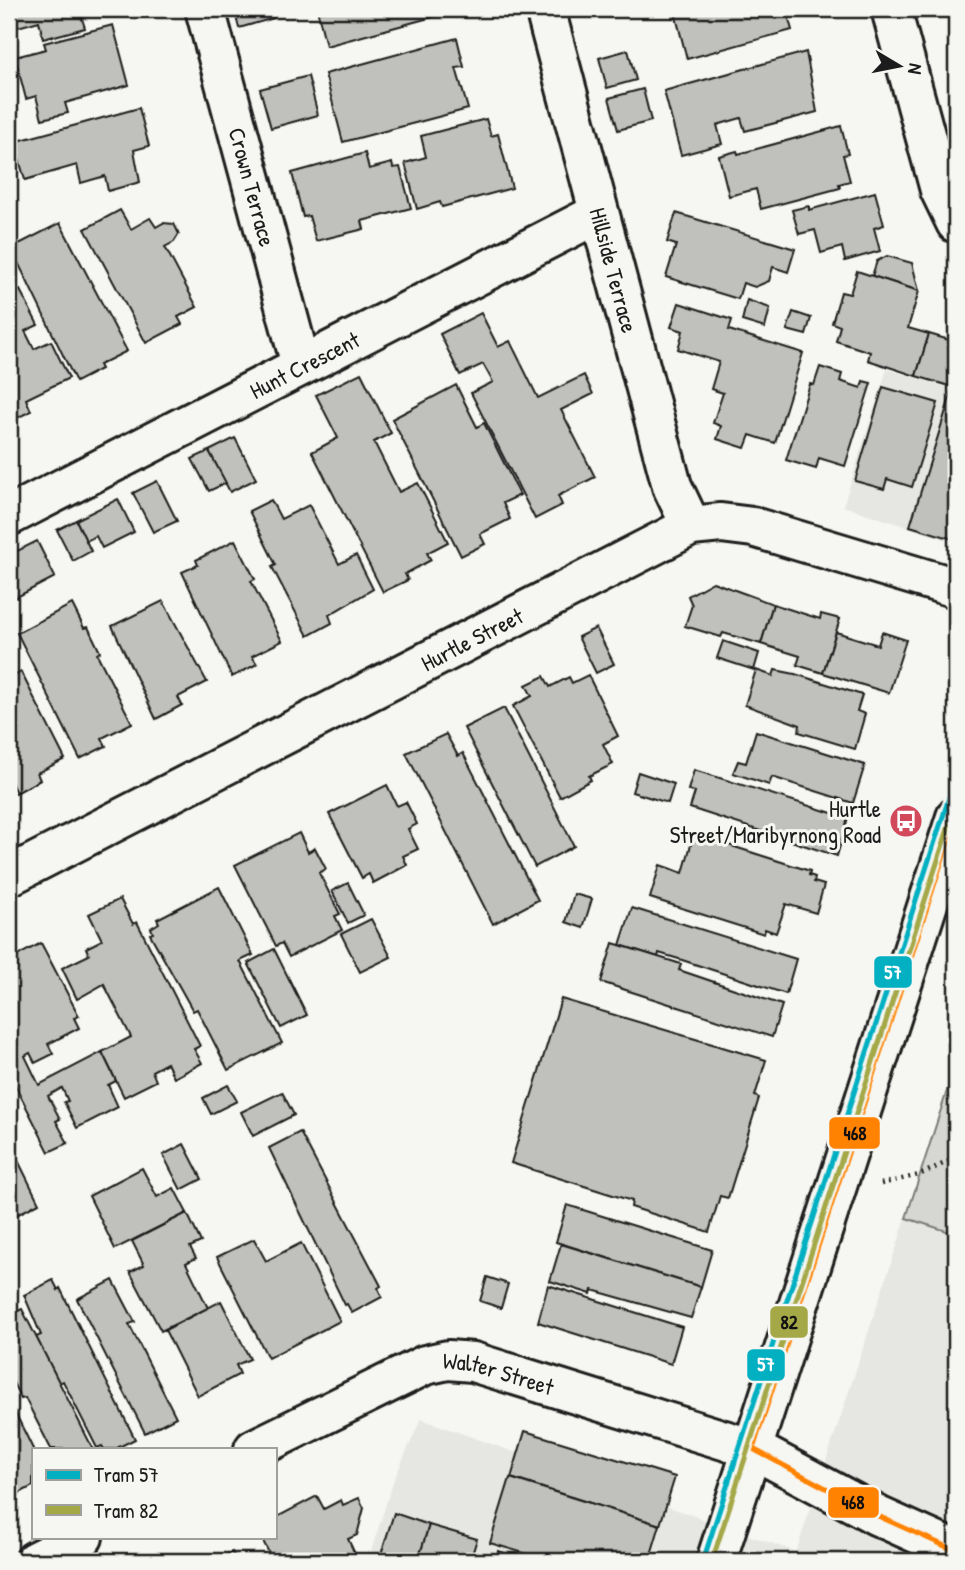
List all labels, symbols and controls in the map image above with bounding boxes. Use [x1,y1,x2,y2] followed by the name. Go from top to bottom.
[864,32,934,102] north arrow
[902,62,929,76] text: N
[222,124,284,250] street label: Crown Terrace
[583,204,646,336] street label: Hillside Terrace
[244,323,366,405] street label: Hunt Crescent
[415,599,529,678] street label: Hurtle Street
[670,793,881,850] place label: Hurtle Street/Maribyrnong Road
[887,802,925,840] bus stop icon: Hurtle Street/Maribyrnong Road
[873,955,913,989] line badge: 57
[884,959,902,985] text: 57
[828,1116,881,1150] line badge: 468
[844,1120,866,1146] text: 468
[769,1305,809,1339] line badge: 82
[780,1309,798,1335] text: 82
[442,1344,559,1402] street label: Walter Street
[746,1348,786,1382] line badge: 57
[757,1351,775,1377] text: 57
[32,1448,276,1538] legend
[94,1460,159,1489] text: Tram 57
[827,1486,880,1519] line badge: 468
[842,1489,864,1515] text: 468
[94,1496,158,1525] text: Tram 82

